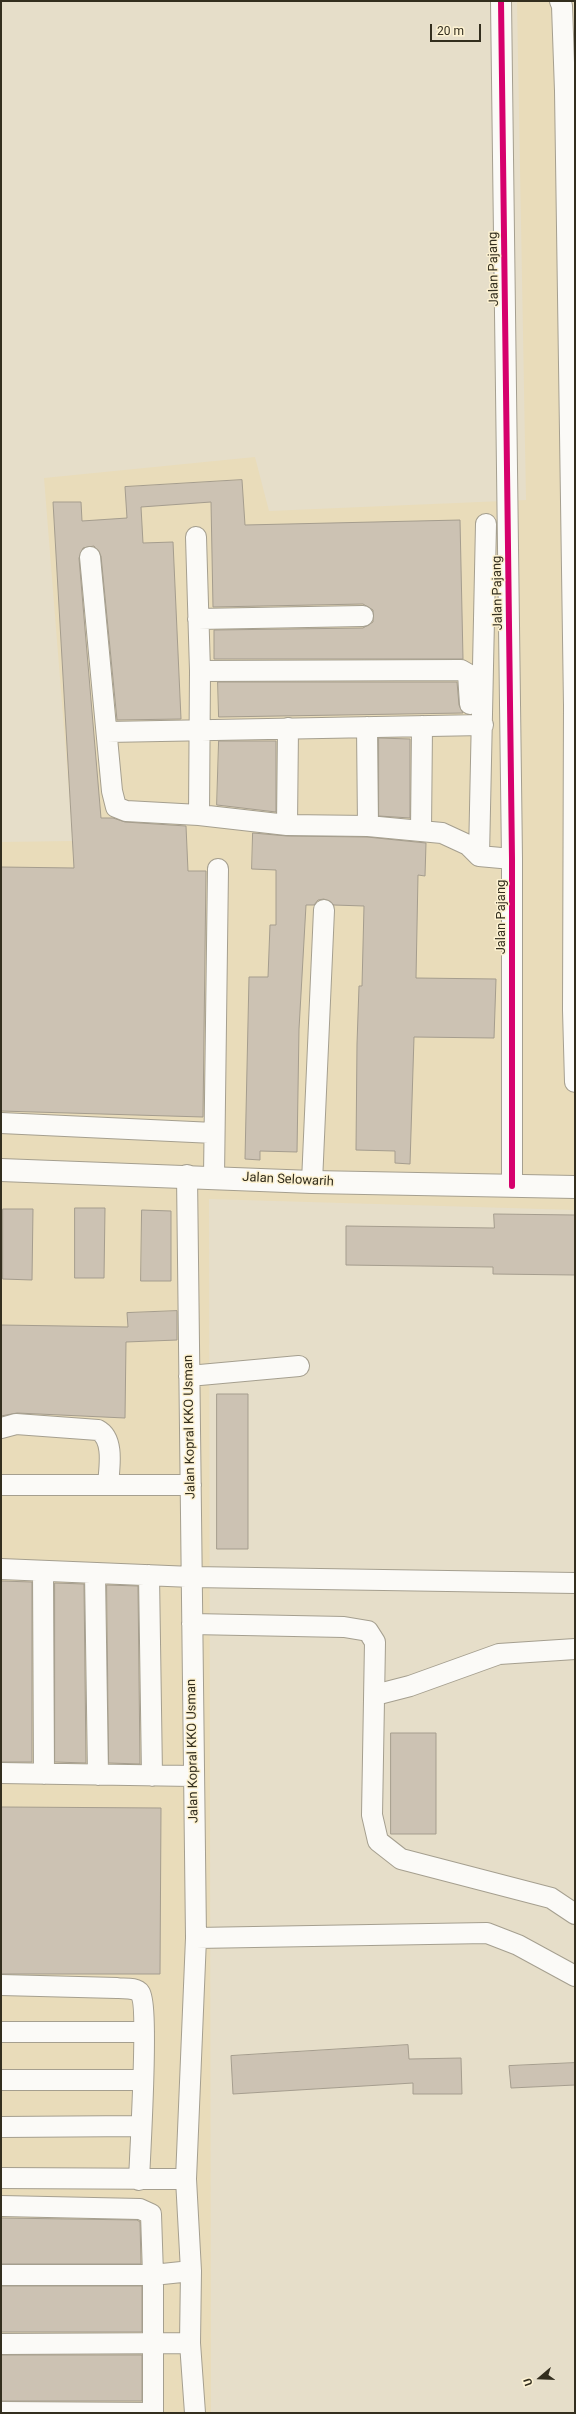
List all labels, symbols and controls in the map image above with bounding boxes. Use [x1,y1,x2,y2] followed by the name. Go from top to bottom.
[432,16,483,42] scale bar
[437,24,464,38] text: 20 m
[486,231,502,307] street label: Jalan Pajang
[490,555,506,631] street label: Jalan Pajang
[494,880,510,954] street label: Jalan Pajang
[242,1170,334,1190] street label: Jalan Selowarih
[181,1355,199,1499] street label: Jalan Kopral KKO Usman
[184,1679,202,1823] street label: Jalan Kopral KKO Usman
[520,2358,560,2398] north arrow
[521,2377,536,2388] text: U

